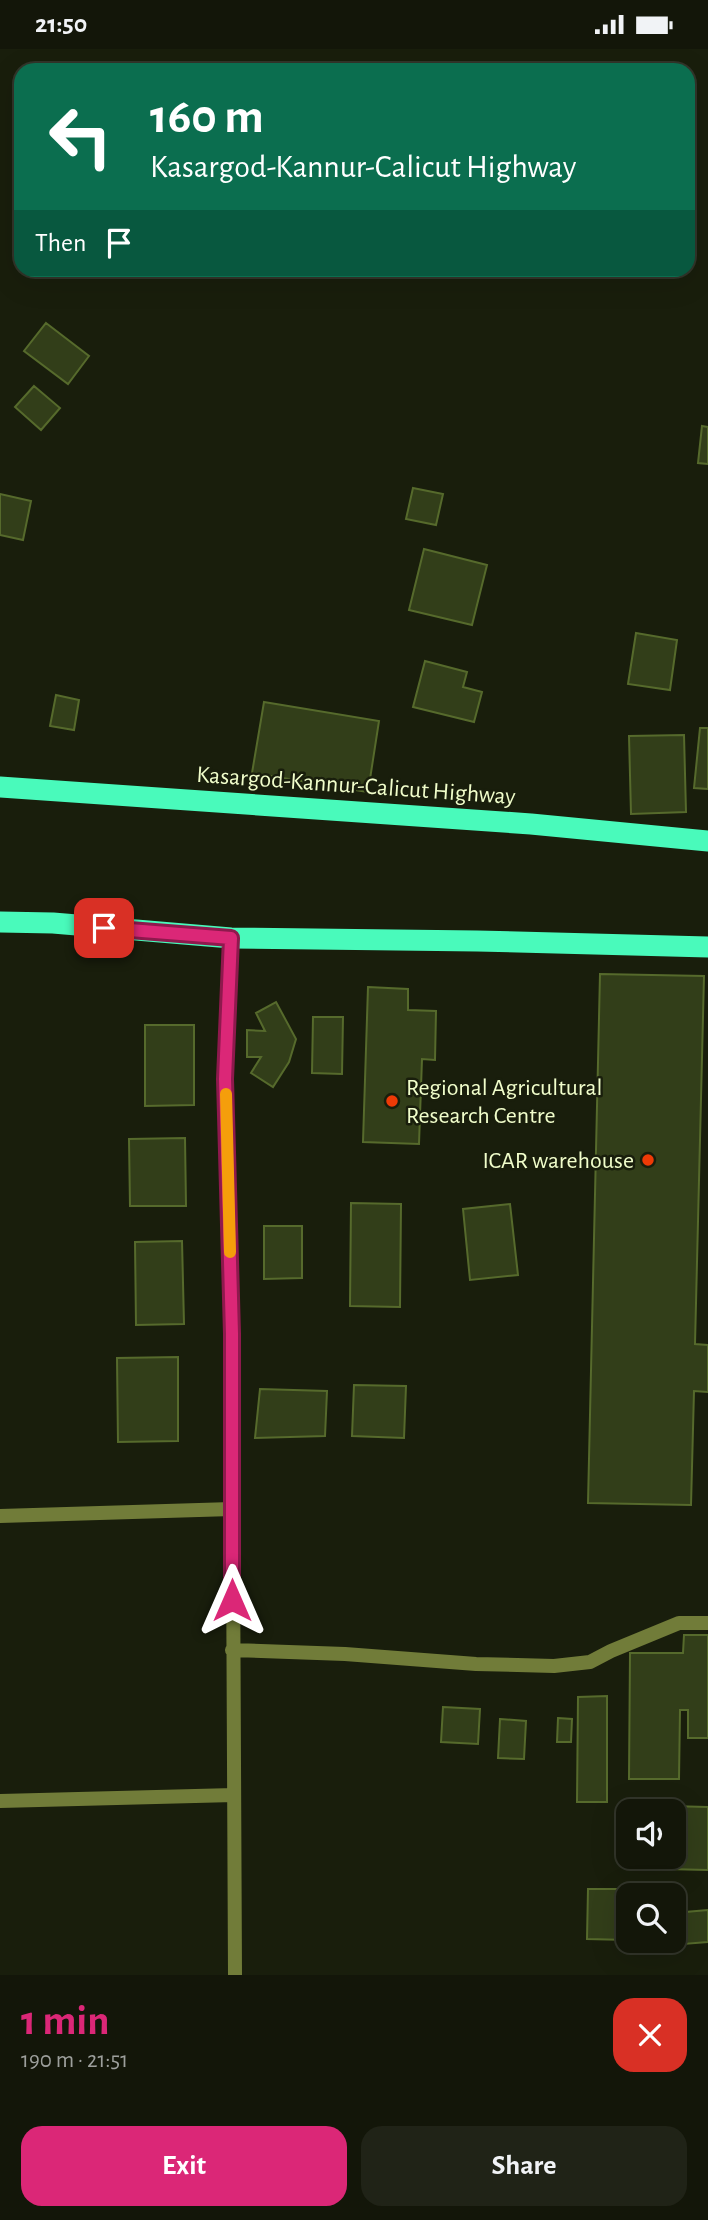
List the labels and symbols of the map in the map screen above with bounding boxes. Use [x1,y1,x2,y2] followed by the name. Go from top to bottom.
[196,763,516,809] street label: Kasargod-Kannur-Calicut Highway
[74,898,134,958] pin
[406,1076,602,1128] place label: Regional Agricultural Research Centre
[384,1093,400,1109] marker: Regional Agricultural Research Centre
[482,1149,634,1173] place label: ICAR warehouse
[640,1152,656,1168] marker: ICAR warehouse
[195,1563,269,1637] position arrow

